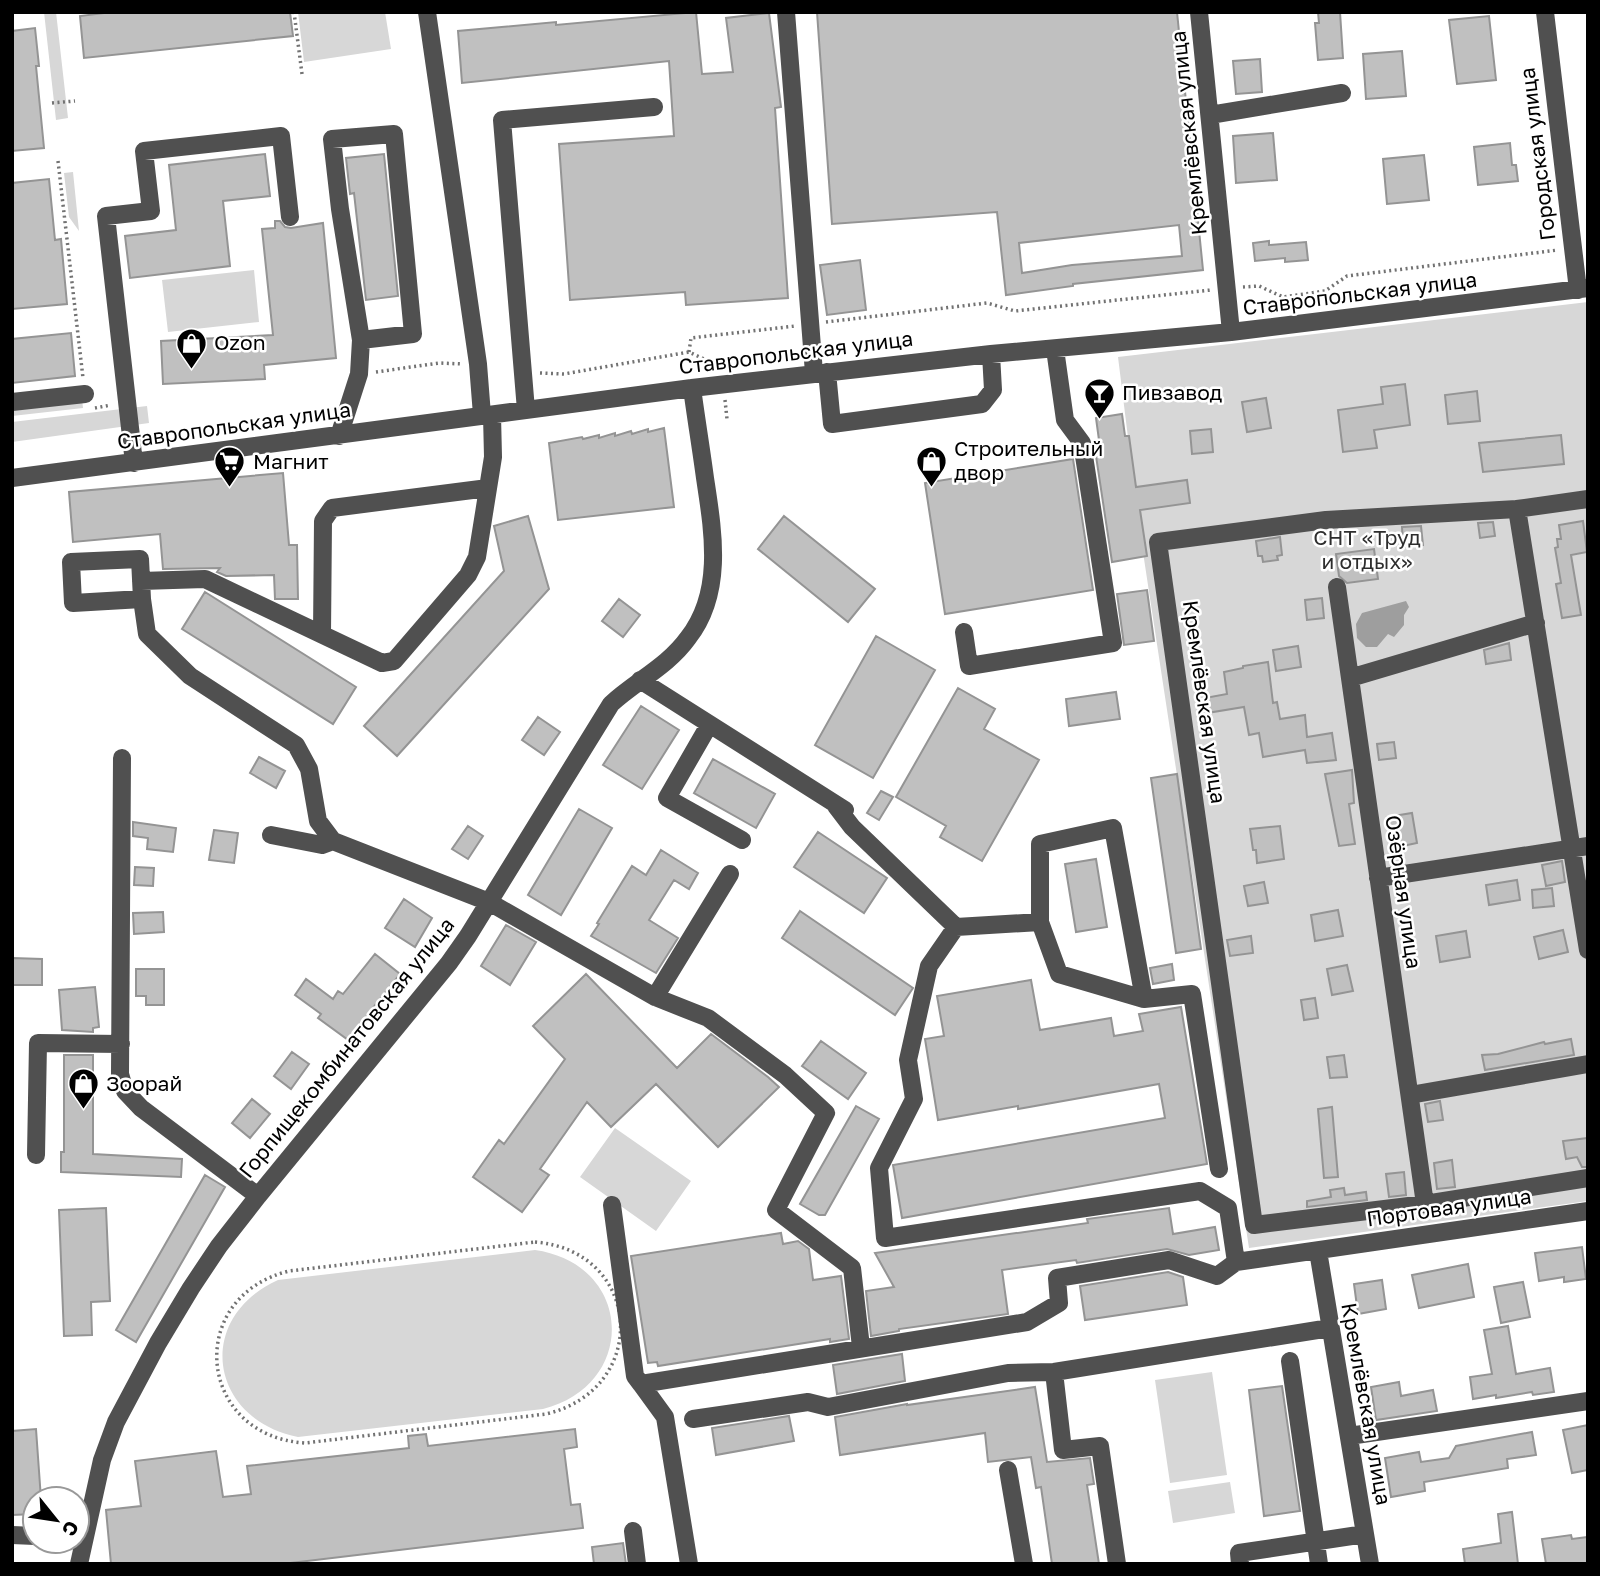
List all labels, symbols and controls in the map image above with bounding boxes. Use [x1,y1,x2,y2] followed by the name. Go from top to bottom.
[1164,30,1212,236] street label: Кремлёвская улица
[1514,66,1561,242] street label: Городская улица
[1241,266,1479,320] street label: Ставропольская улица
[677,325,915,379] street label: Ставропольская улица
[174,326,208,370] shop icon: Ozon
[214,329,266,355] place label: Ozon
[1082,376,1116,420] bar icon: Пивзавод
[1122,379,1223,405] place label: Пивзавод
[115,396,352,454] street label: Ставропольская улица
[954,435,1103,485] place label: Строительный двор
[914,444,948,488] shop icon: Строительный двор
[213,445,247,489] supermarket icon: Магнит
[253,448,329,474] place label: Магнит
[1313,524,1421,574] park label: СНТ «Труд и отдых»
[1178,598,1232,805] street label: Кремлёвская улица
[1380,813,1428,970] street label: Озёрная улица
[233,912,459,1183] street label: Горпищекомбинатовская улица
[66,1067,100,1111] shop icon: Зоорай
[106,1070,182,1096] place label: Зоорай
[1365,1183,1533,1231] street label: Портовая улица
[1336,1301,1398,1507] street label: Кремлёвская улица
[21,1485,91,1555] north arrow
[58,1517,84,1540] text: С

